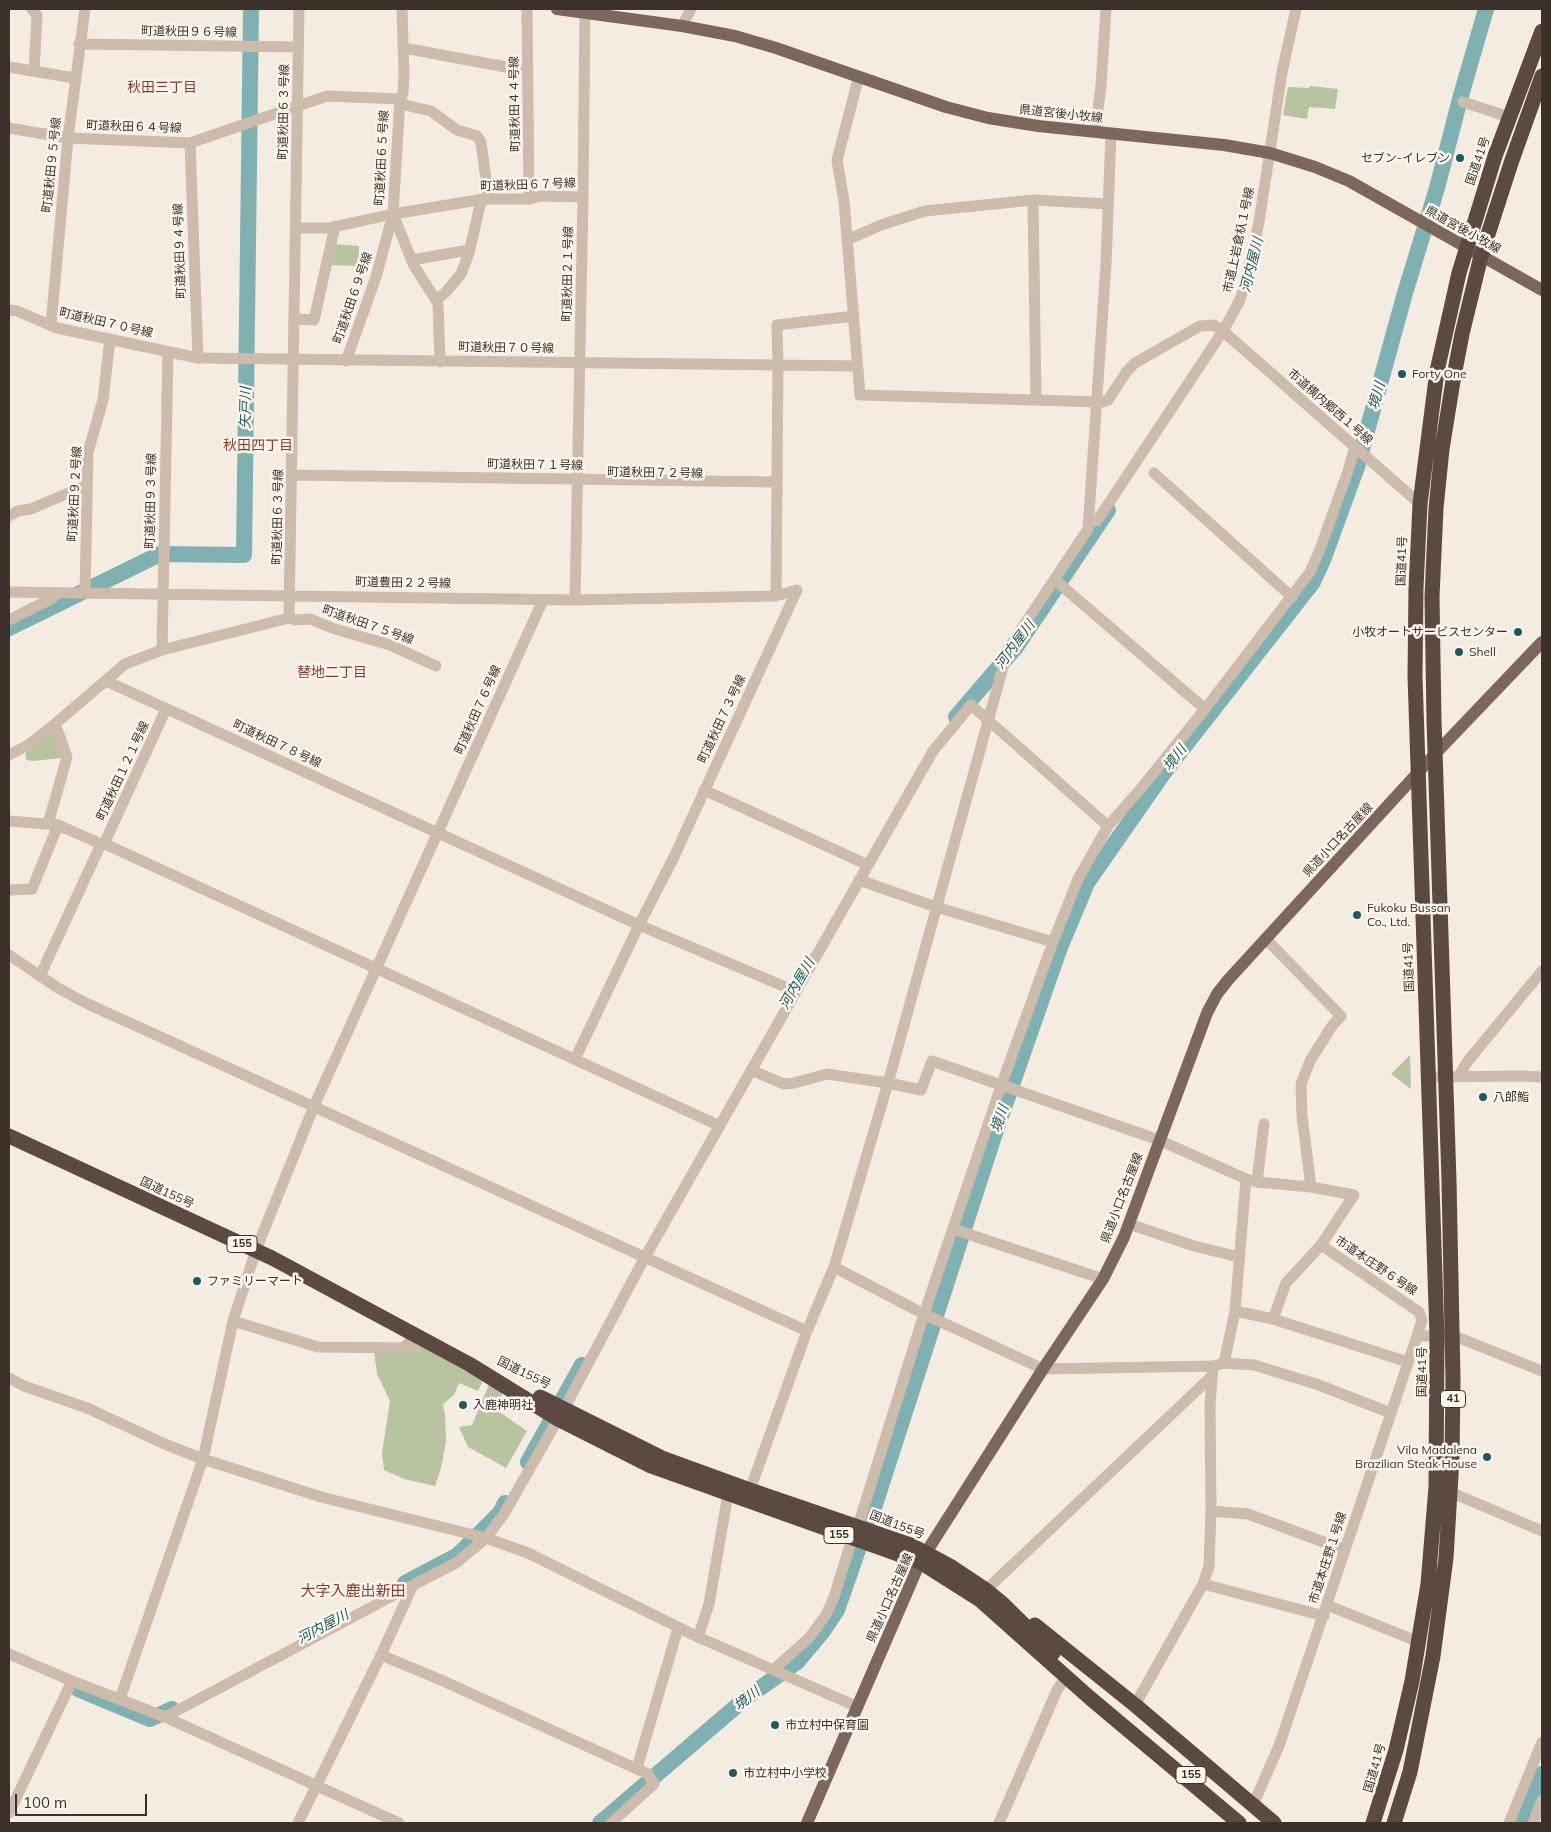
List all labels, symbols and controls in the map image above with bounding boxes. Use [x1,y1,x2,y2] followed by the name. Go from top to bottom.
[141,24,237,40] street label: 町道秋田９６号線
[507,56,523,152] street label: 町道秋田４４号線
[276,64,292,160] street label: 町道秋田６３号線
[127,80,197,96] district label: 秋田三丁目
[1018,102,1104,126] street label: 県道宮後小牧線
[372,110,392,206] street label: 町道秋田６５号線
[40,117,64,213] street label: 町道秋田９５号線
[86,118,182,136] street label: 町道秋田６４号線
[1463,135,1493,187] street label: 国道41号
[1361,151,1450,165] place label: セブン-イレブン
[1454,152,1466,164] marker: セブン-イレブン
[480,176,576,194] street label: 町道秋田６７号線
[1221,186,1257,294] street label: 市道上岩倉杁１号線
[171,203,189,299] street label: 町道秋田９４号線
[1423,203,1503,257] street label: 県道宮後小牧線
[560,226,576,322] street label: 町道秋田２１号線
[1237,236,1267,294] water label: 河内屋川
[331,250,375,346] street label: 町道秋田６９号線
[58,305,154,341] street label: 町道秋田７０号線
[458,340,554,356] street label: 町道秋田７０号線
[1285,366,1375,448] street label: 市道横内郷西１号線
[1412,367,1467,381] place label: Forty One
[1396,368,1408,380] marker: Forty One
[1365,380,1389,412] water label: 境川
[237,387,255,429] water label: 矢戸川
[223,438,293,454] district label: 秋田四丁目
[65,446,85,542] street label: 町道秋田９２号線
[143,453,159,549] street label: 町道秋田９３号線
[487,457,583,473] street label: 町道秋田７１号線
[607,465,703,481] street label: 町道秋田７２号線
[270,469,286,565] street label: 町道秋田６３号線
[1394,536,1410,586] street label: 国道41号
[355,575,451,591] street label: 町道豊田２２号線
[320,603,416,647] street label: 町道秋田７５号線
[991,618,1039,672] water label: 河内屋川
[1352,625,1508,639] place label: 小牧オートサービスセンター
[1512,626,1524,638] marker: 小牧オートサービスセンター
[1469,645,1496,659] place label: Shell
[1453,646,1465,658] marker: Shell
[452,663,504,757] street label: 町道秋田７６号線
[297,665,367,681] district label: 替地二丁目
[695,672,749,766] street label: 町道秋田７３号線
[230,717,324,771] street label: 町道秋田７８号線
[94,719,152,823] street label: 町道秋田１２１号線
[1160,742,1190,774] water label: 境川
[1300,800,1376,880] street label: 県道小口名古屋線
[1367,901,1451,929] place label: Fukoku Bussan Co., Ltd.
[1351,909,1363,921] marker: Fukoku Bussan Co., Ltd.
[1401,942,1417,992] street label: 国道41号
[776,956,818,1012] water label: 河内屋川
[1493,1090,1529,1104] place label: 八郎鮨
[1477,1091,1489,1103] marker: 八郎鮨
[987,1103,1013,1135] water label: 境川
[1098,1151,1146,1245] street label: 県道小口名古屋線
[138,1174,196,1212] street label: 国道155号
[1332,1233,1420,1299] street label: 市道本庄野６号線
[227,1236,257,1252] road number: 155
[207,1274,303,1288] place label: ファミリーマート
[191,1275,203,1287] marker: ファミリーマート
[1415,1347,1429,1397] street label: 国道41号
[495,1354,553,1392] street label: 国道155号
[1440,1390,1466,1408] road number: 41
[473,1398,533,1412] place label: 入鹿神明社
[457,1399,469,1411] marker: 入鹿神明社
[1355,1443,1477,1471] place label: Vila Madalena Brazilian Steak House
[1481,1451,1493,1463] marker: Vila Madalena Brazilian Steak House
[868,1508,926,1542] street label: 国道155号
[1306,1510,1350,1606] street label: 市道本庄野１号線
[824,1526,854,1544] road number: 155
[864,1551,916,1645] street label: 県道小口名古屋線
[301,1582,405,1600] district label: 大字入鹿出新田
[294,1606,352,1648] water label: 河内屋川
[731,1684,763,1714] water label: 境川
[785,1718,869,1732] place label: 市立村中保育園
[769,1719,781,1731] marker: 市立村中保育園
[1361,1742,1389,1794] street label: 国道41号
[743,1766,827,1780] place label: 市立村中小学校
[1176,1766,1206,1784] road number: 155
[727,1767,739,1779] marker: 市立村中小学校
[18,1784,150,1816] scale bar
[23,1793,67,1812] text: 100 m

